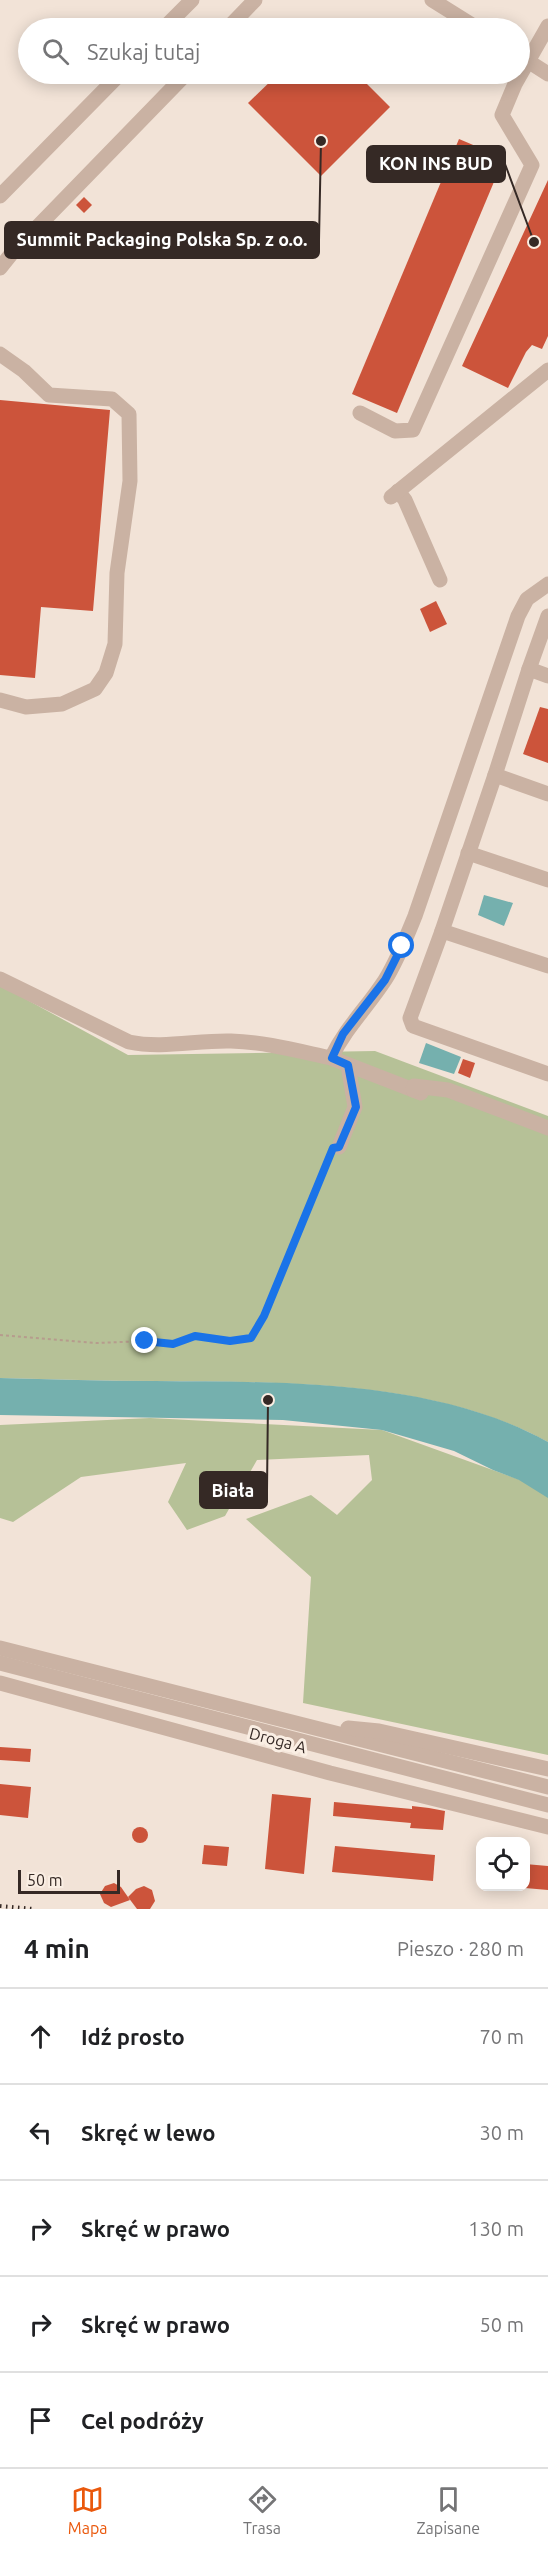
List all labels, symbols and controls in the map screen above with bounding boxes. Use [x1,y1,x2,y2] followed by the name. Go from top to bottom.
[18,18,530,84] search box
[39,35,72,68] icon: search
[87,39,200,64] text: Szukaj tutaj
[367,146,505,182] callout: KON INS BUD
[379,153,493,173] text: KON INS BUD
[5,222,319,258] callout: Summit Packaging Polska Sp. z o.o.
[17,229,307,249] text: Summit Packaging Polska Sp. z o.o.
[388,932,414,958] route start
[131,1327,157,1353] route end
[200,1472,267,1508] callout: Biała
[212,1480,254,1500] text: Biała
[248,1724,309,1756] street label: Droga A
[476,1837,530,1891] map controls
[476,1837,530,1891] button: locate
[18,1867,120,1894] scale bar
[27,1871,63,1889] text: 50 m
[24,1934,90,1963] text: 4 min
[397,1937,524,1960] text: Pieszo · 280 m
[24,2020,57,2053] icon: ahead
[81,2024,185,2049] text: Idź prosto
[480,2025,524,2048] text: 70 m
[24,2116,57,2149] icon: left
[81,2120,215,2145] text: Skręć w lewo
[480,2121,524,2144] text: 30 m
[24,2212,57,2245] icon: right
[81,2216,230,2241] text: Skręć w prawo
[468,2217,524,2240] text: 130 m
[24,2308,57,2341] icon: right
[81,2312,230,2337] text: Skręć w prawo
[480,2313,524,2336] text: 50 m
[24,2404,57,2437] icon: arrive
[81,2408,204,2433] text: Cel podróży
[68,2483,108,2537] tab: Mapa
[243,2483,281,2537] tab: Trasa
[417,2483,480,2537] tab: Zapisane

